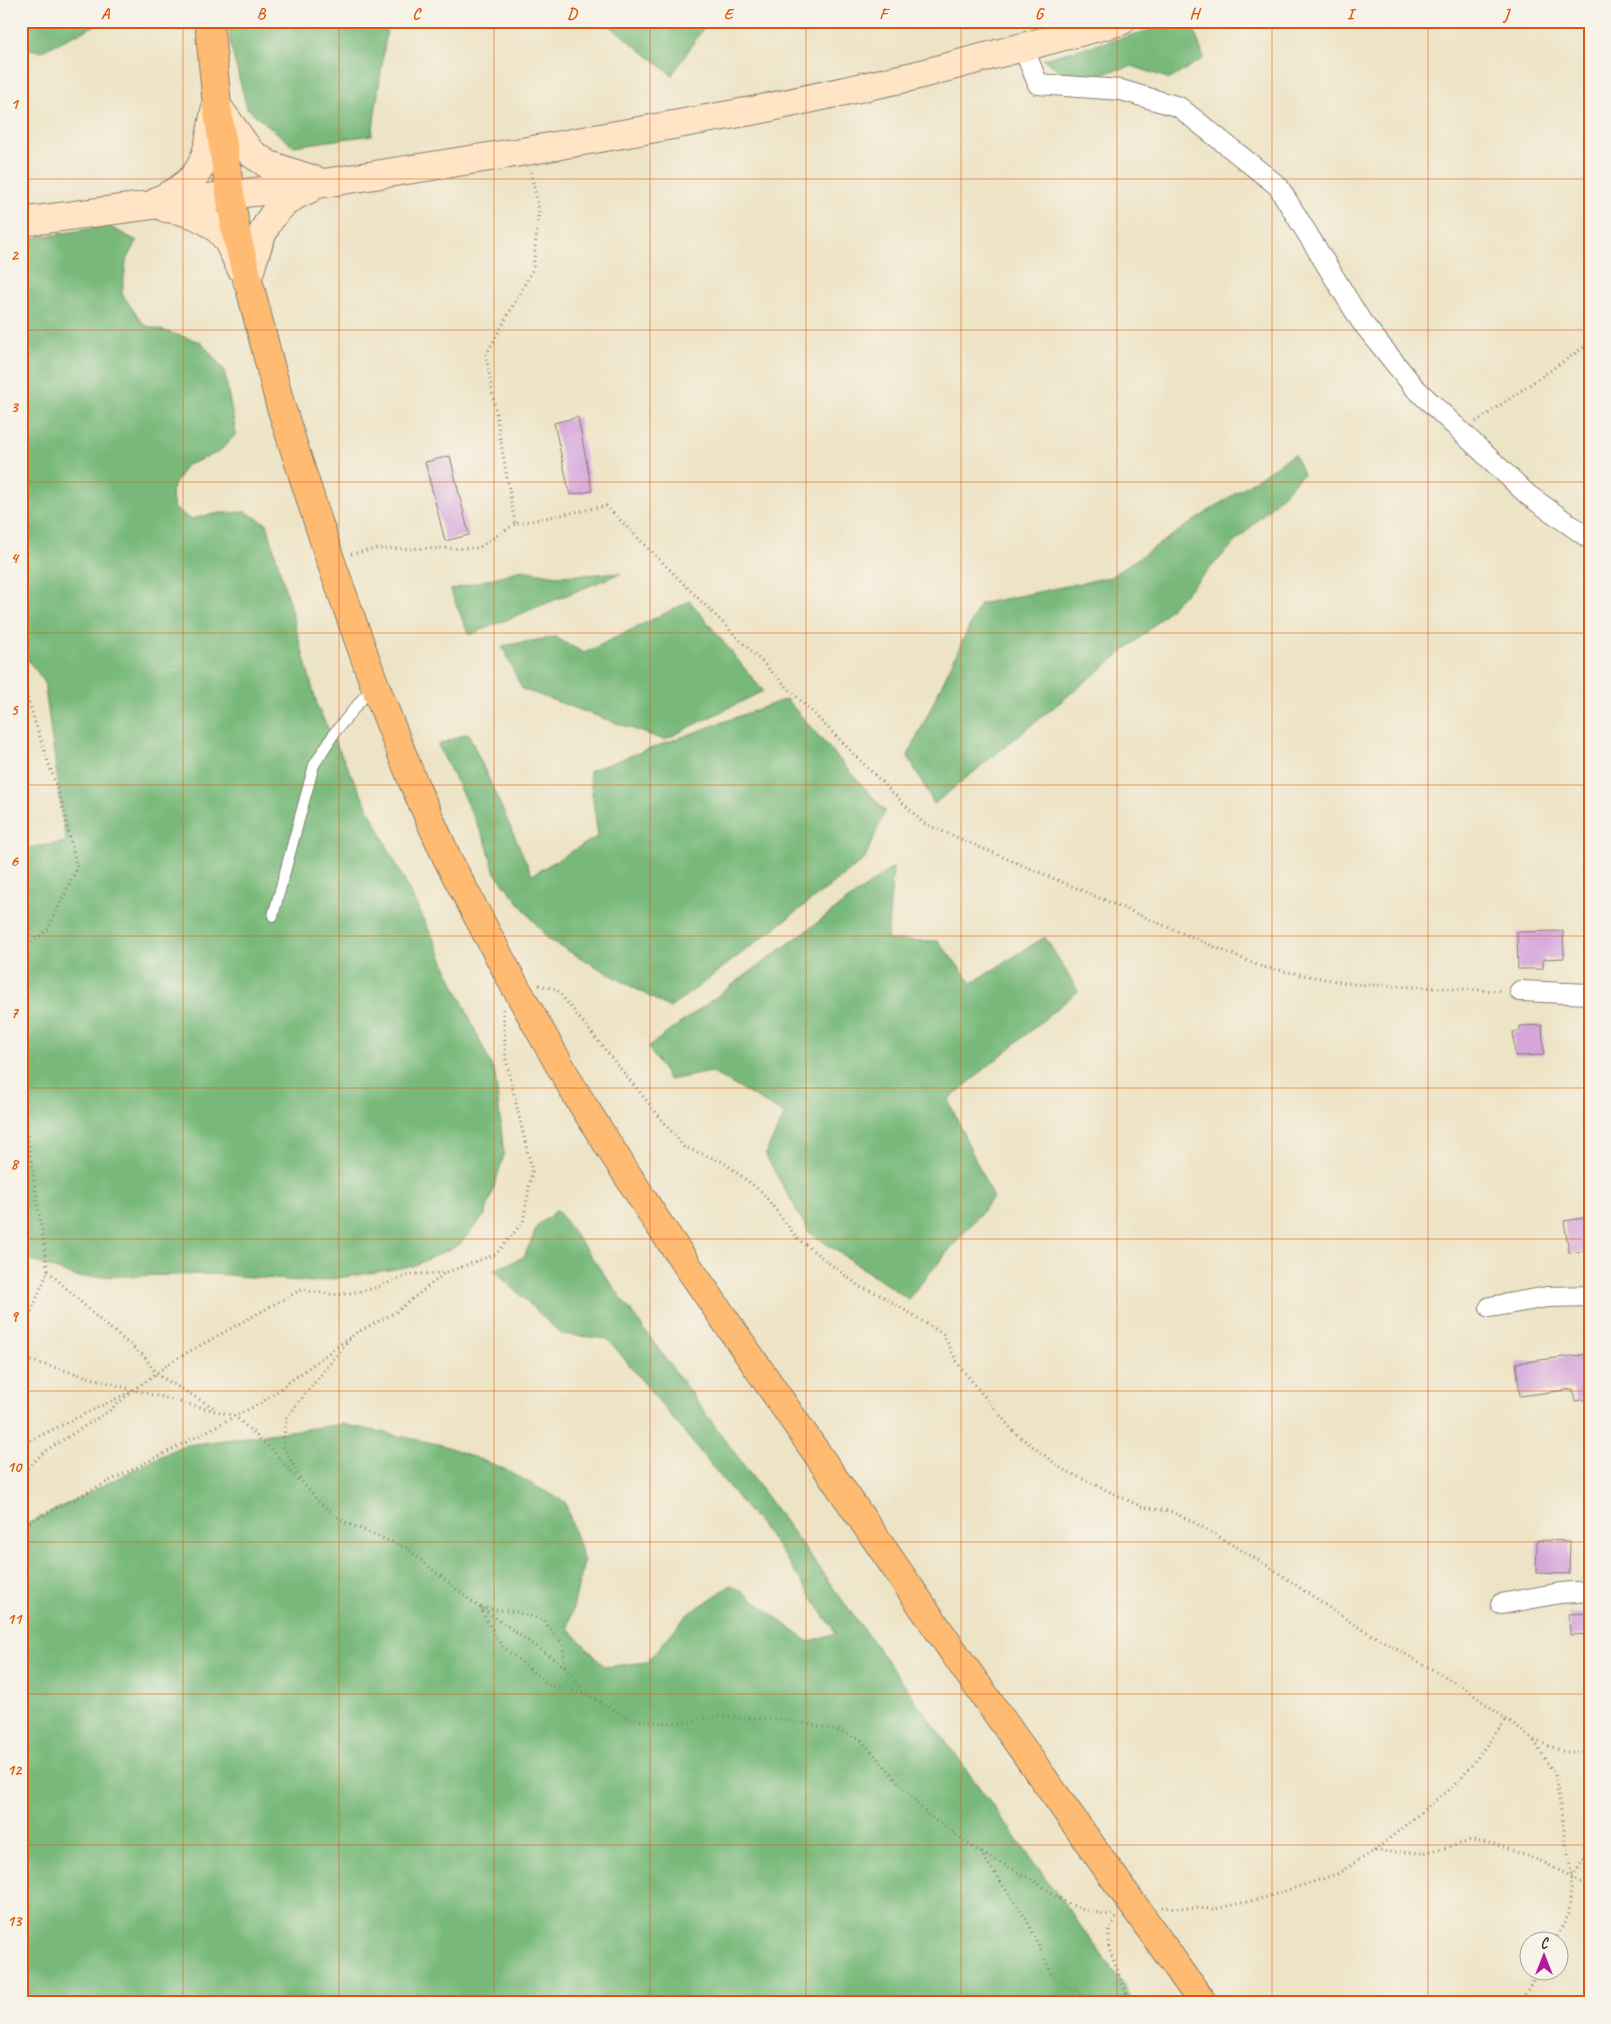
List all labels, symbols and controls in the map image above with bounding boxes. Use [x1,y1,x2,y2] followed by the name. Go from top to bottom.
[101,4,111,24] text: A
[257,4,267,24] text: B
[412,4,422,24] text: C
[567,4,578,24] text: D
[724,4,735,24] text: E
[879,4,890,24] text: F
[1035,4,1045,24] text: G
[1189,4,1201,24] text: H
[1347,4,1357,24] text: I
[1502,4,1511,24] text: J
[10,94,19,114] text: 1
[10,245,19,265] text: 2
[10,397,19,417] text: 3
[10,548,19,568] text: 4
[11,700,20,720] text: 5
[10,851,19,871] text: 6
[10,1003,19,1023] text: 7
[10,1154,19,1174] text: 8
[10,1306,19,1326] text: 9
[7,1457,23,1477] text: 10
[7,1609,23,1629] text: 11
[7,1760,23,1780] text: 12
[7,1911,23,1931] text: 13
[1518,1932,1568,1982] north arrow
[1541,1935,1550,1952] text: С

